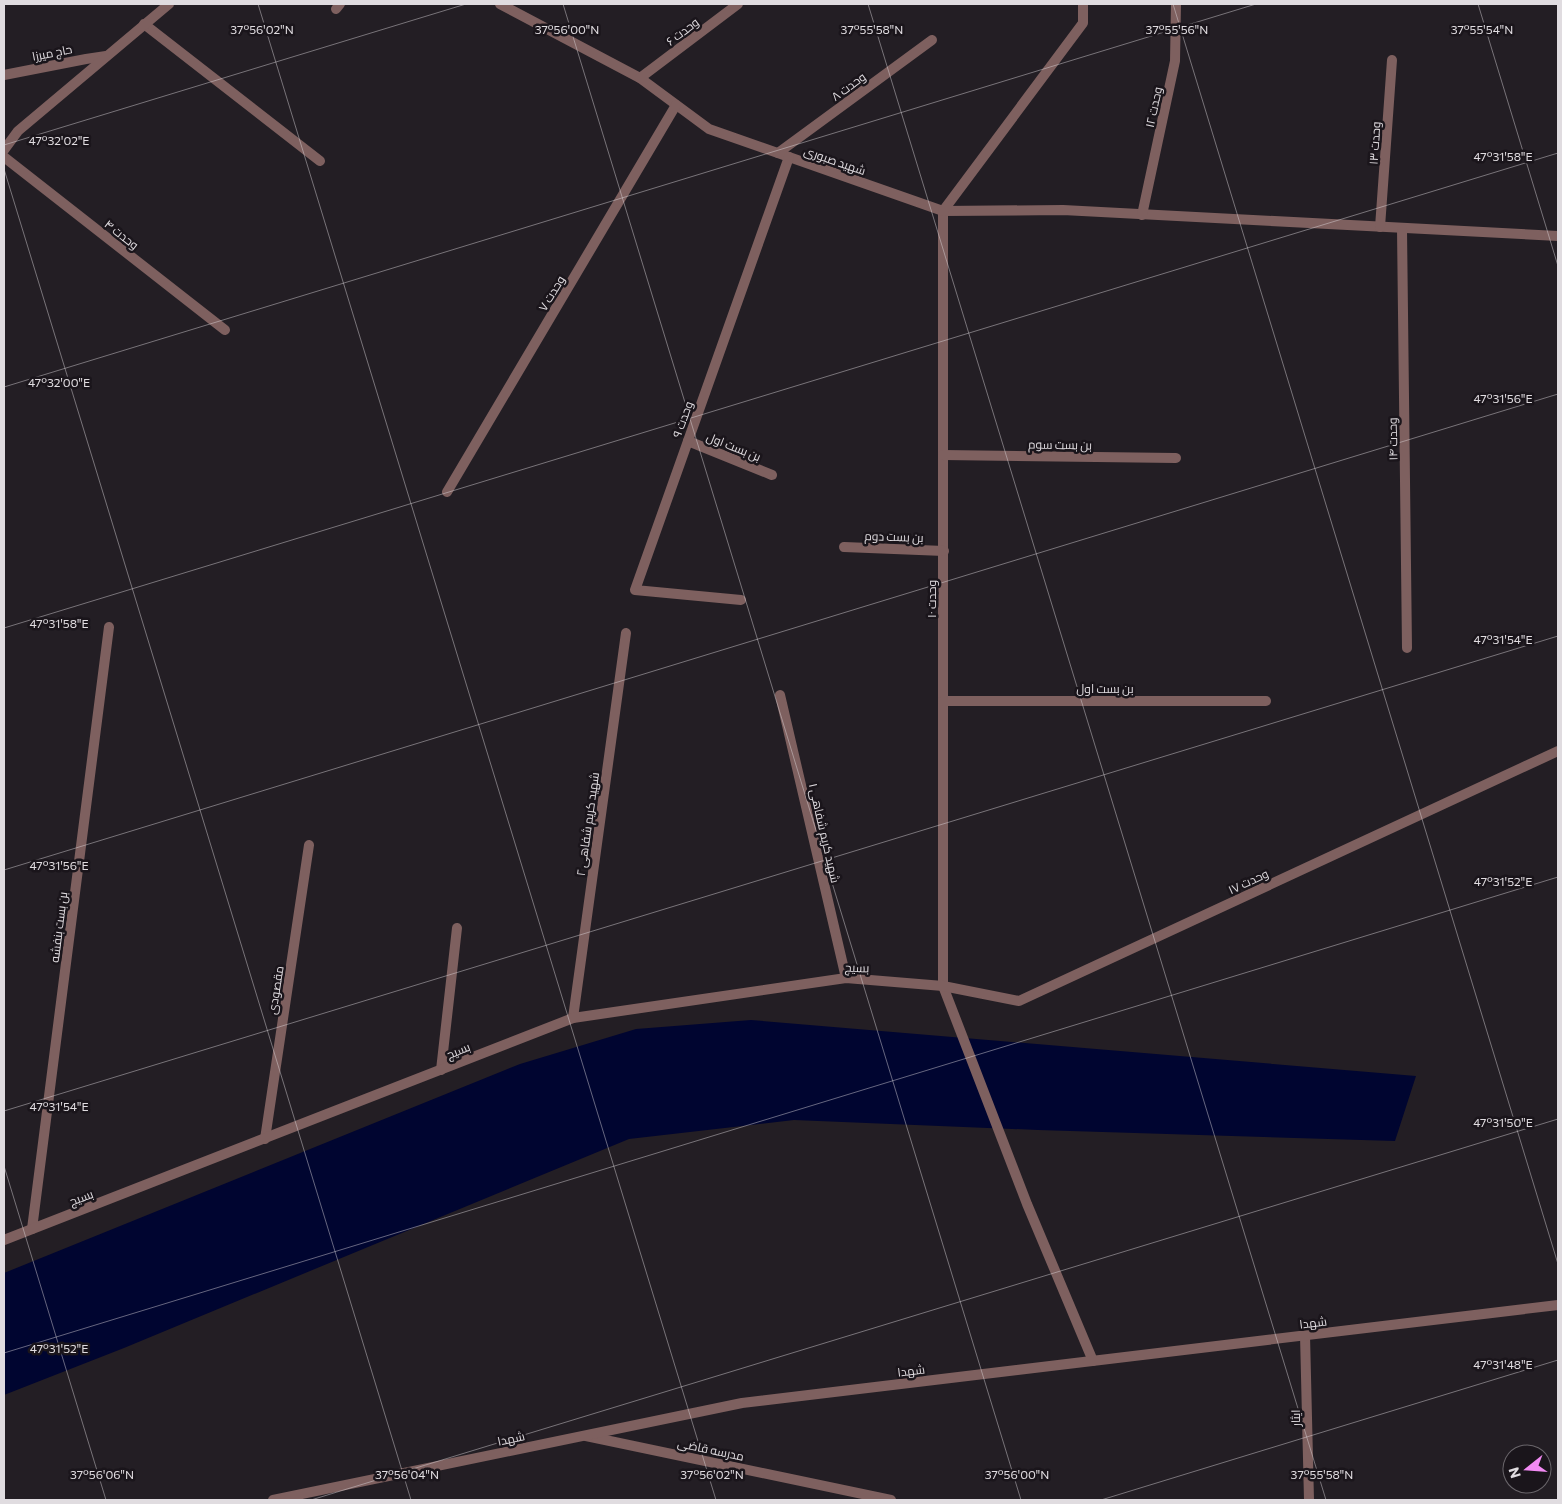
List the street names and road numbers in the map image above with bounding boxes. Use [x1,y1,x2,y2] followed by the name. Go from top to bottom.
[663,14,702,49] street label: وحدت ۶
[31,41,74,65] street label: حاج میرزا
[828,69,868,104] street label: وحدت ۸
[1142,85,1165,129] street label: وحدت ۱۲
[1366,121,1383,165] street label: وحدت ۱۳
[802,143,868,178] street label: شهید صبوری
[102,216,142,252] street label: وحدت ۴
[535,273,568,314] street label: وحدت ۷
[669,399,696,439] street label: وحدت ۹
[1385,417,1400,461] street label: وحدت ۱۴
[704,429,763,464] street label: بن بست اول
[1028,436,1092,454] street label: بن بست سوم
[864,528,924,546] street label: بن بست دوم
[924,580,939,618] street label: وحدت ۱۰
[1076,681,1134,696] street label: بن بست اول
[573,771,603,877] street label: شهید کریم شفاهی ۲
[805,782,843,885] street label: شهید کریم شفاهی ۱
[1226,866,1271,897] street label: وحدت ۱۷
[47,891,70,963] street label: بن بست بنفشه
[844,960,870,976] street label: بسیج
[264,965,287,1015] street label: مقصودی
[444,1039,473,1063] street label: بسیج
[67,1186,96,1210] street label: بسیج
[1298,1313,1328,1332] street label: شهدا
[896,1361,926,1380] street label: شهدا
[1288,1410,1303,1427] street label: ایثار
[496,1428,526,1449] street label: شهدا
[676,1435,746,1464] street label: مدرسه قاضی

